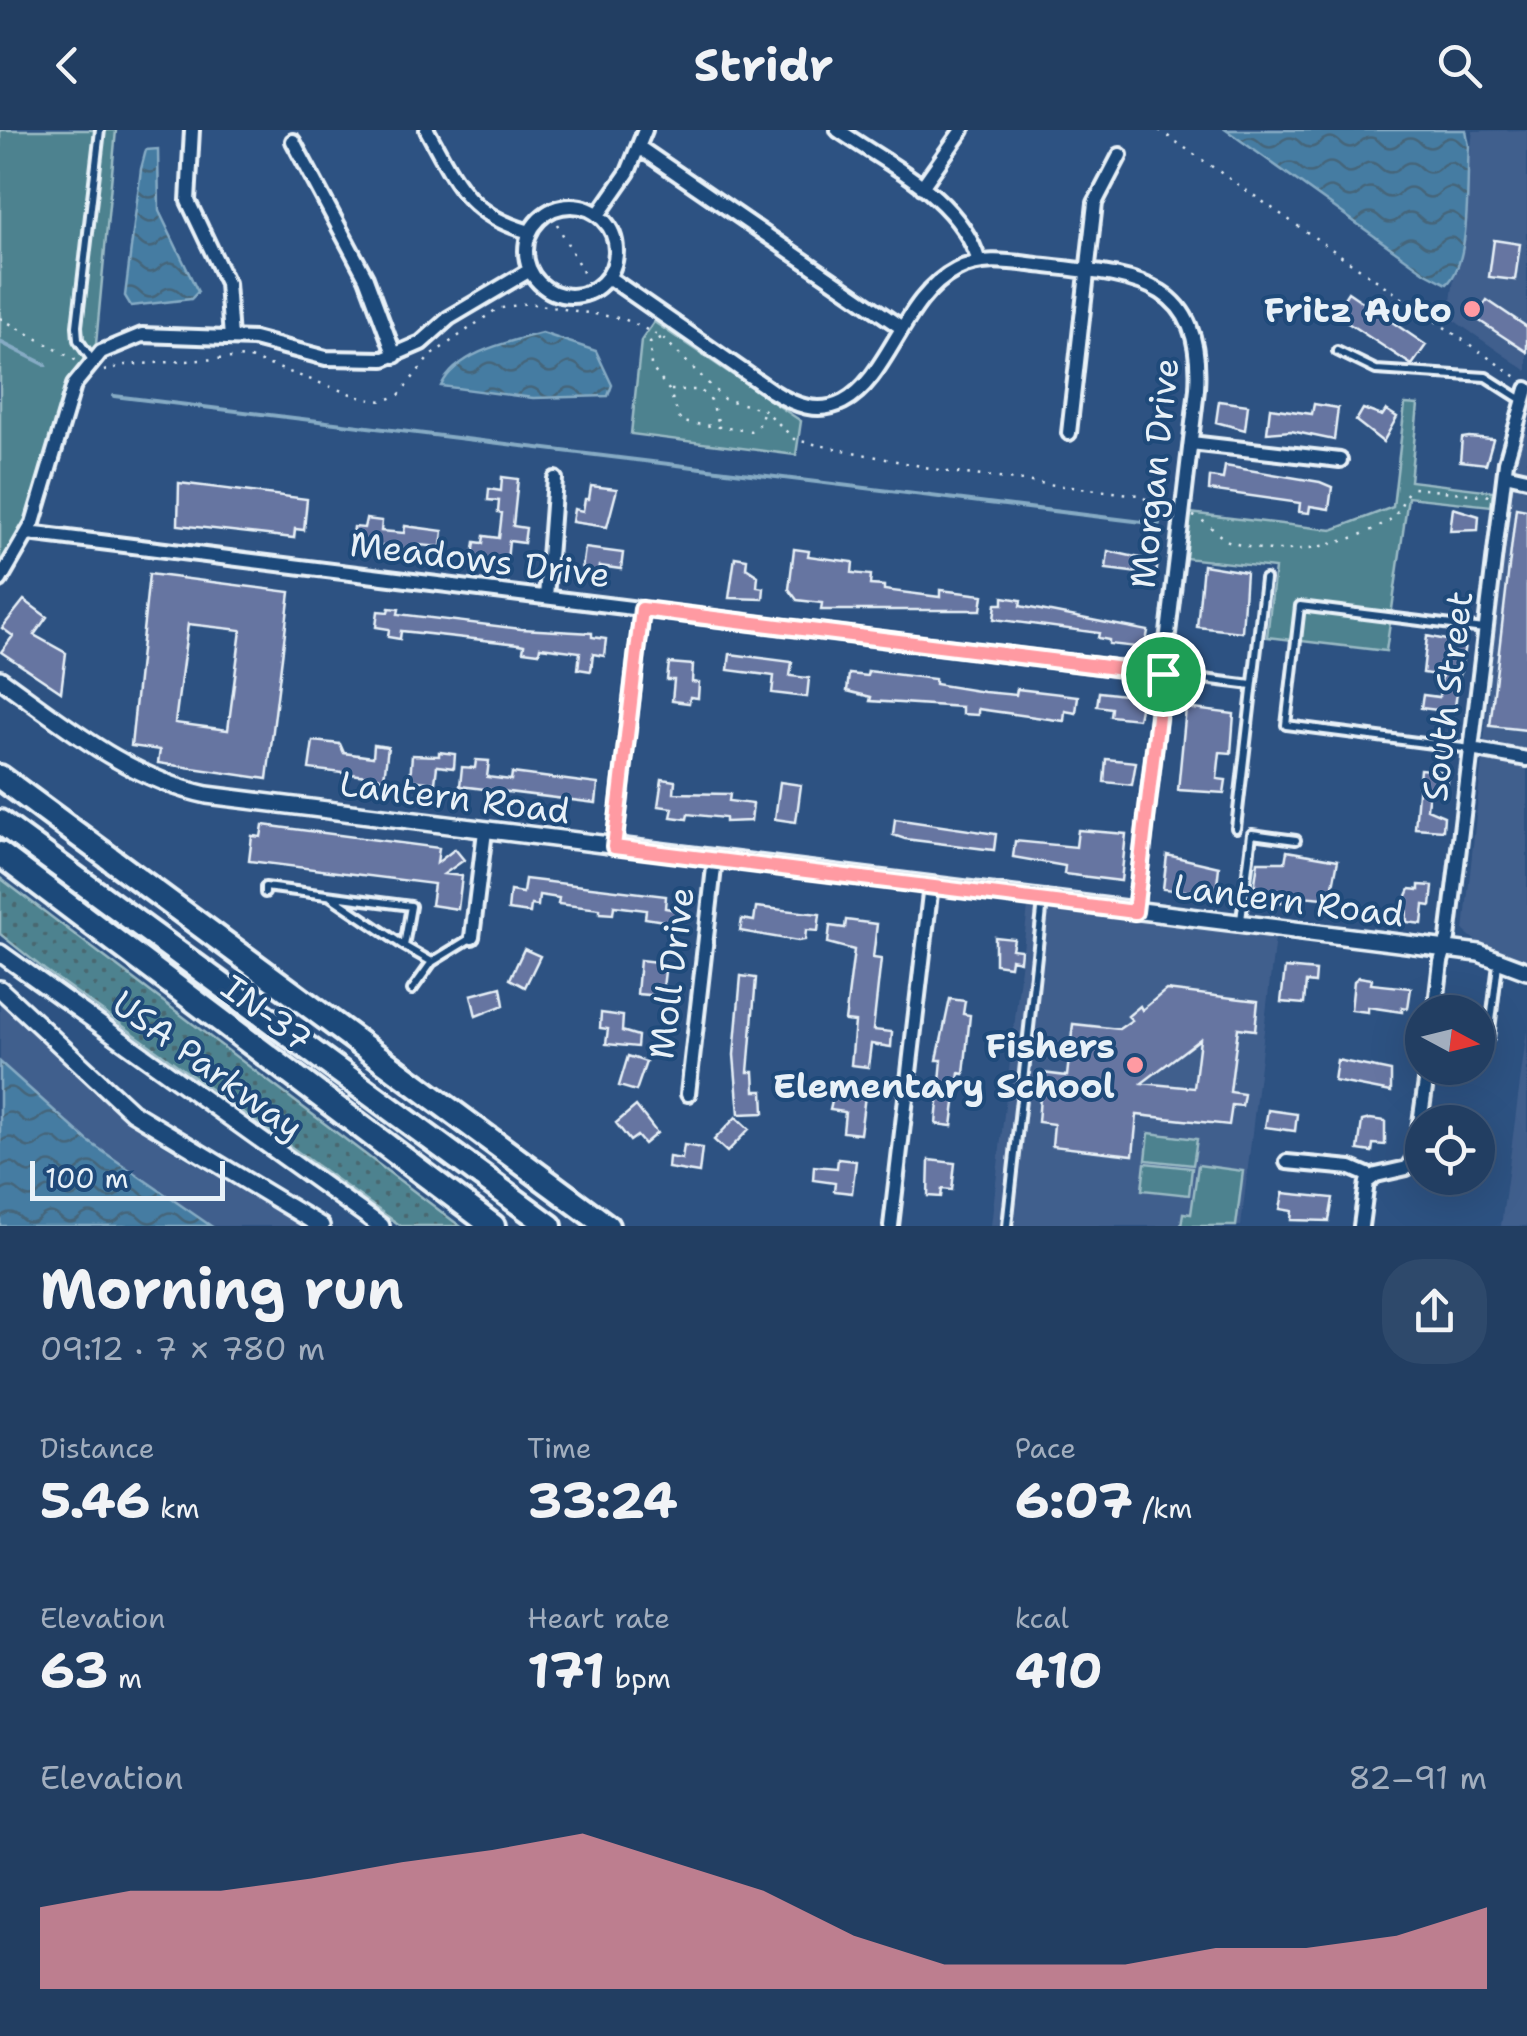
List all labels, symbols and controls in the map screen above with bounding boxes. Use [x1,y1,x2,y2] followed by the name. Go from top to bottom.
[694,35,833,95] text: Stridr
[40,38,95,93] icon: back
[1432,38,1487,93] icon: search
[1264,286,1452,333] place label: Fritz Auto
[1461,298,1483,320] marker: Fritz Auto
[1119,355,1189,591] street label: Morgan Drive
[347,520,613,598] street label: Meadows Drive
[1411,588,1483,804] street label: South Street
[1121,632,1206,717] pin
[1136,647,1191,702] icon: arrive
[337,760,573,834] street label: Lantern Road
[1171,863,1407,937] street label: Lantern Road
[637,884,705,1062] street label: Moll Drive
[212,964,322,1062] street label: IN-37
[103,980,313,1150] street label: USA Parkway
[1405,995,1495,1085] north arrow
[1405,995,1495,1195] map controls
[773,1022,1115,1109] place label: Fishers Elementary School
[1124,1054,1146,1076] marker: Fishers Elementary School
[1405,1105,1495,1195] button: locate
[30,1156,225,1200] scale bar
[45,1159,129,1197] text: 100 m
[40,1252,404,1326] text: Morning run
[1382,1259,1487,1364] button: share
[40,1327,325,1370] text: 09:12 · 7 × 780 m
[40,1429,155,1467] text: Distance
[527,1429,592,1467] text: Time
[1015,1429,1076,1467] text: Pace
[40,1467,150,1534] text: 5.46
[527,1467,678,1534] text: 33:24
[1015,1467,1133,1534] text: 6:07
[150,1489,200,1527] text: km
[1133,1489,1192,1527] text: /km
[40,1599,165,1637] text: Elevation
[527,1599,670,1637] text: Heart rate
[1015,1599,1069,1637] text: kcal
[40,1637,108,1704] text: 63
[527,1637,605,1704] text: 171
[1015,1637,1103,1704] text: 410
[108,1659,142,1697] text: m
[605,1659,671,1697] text: bpm
[40,1756,183,1799] text: Elevation
[1349,1756,1487,1799] text: 82–91 m

